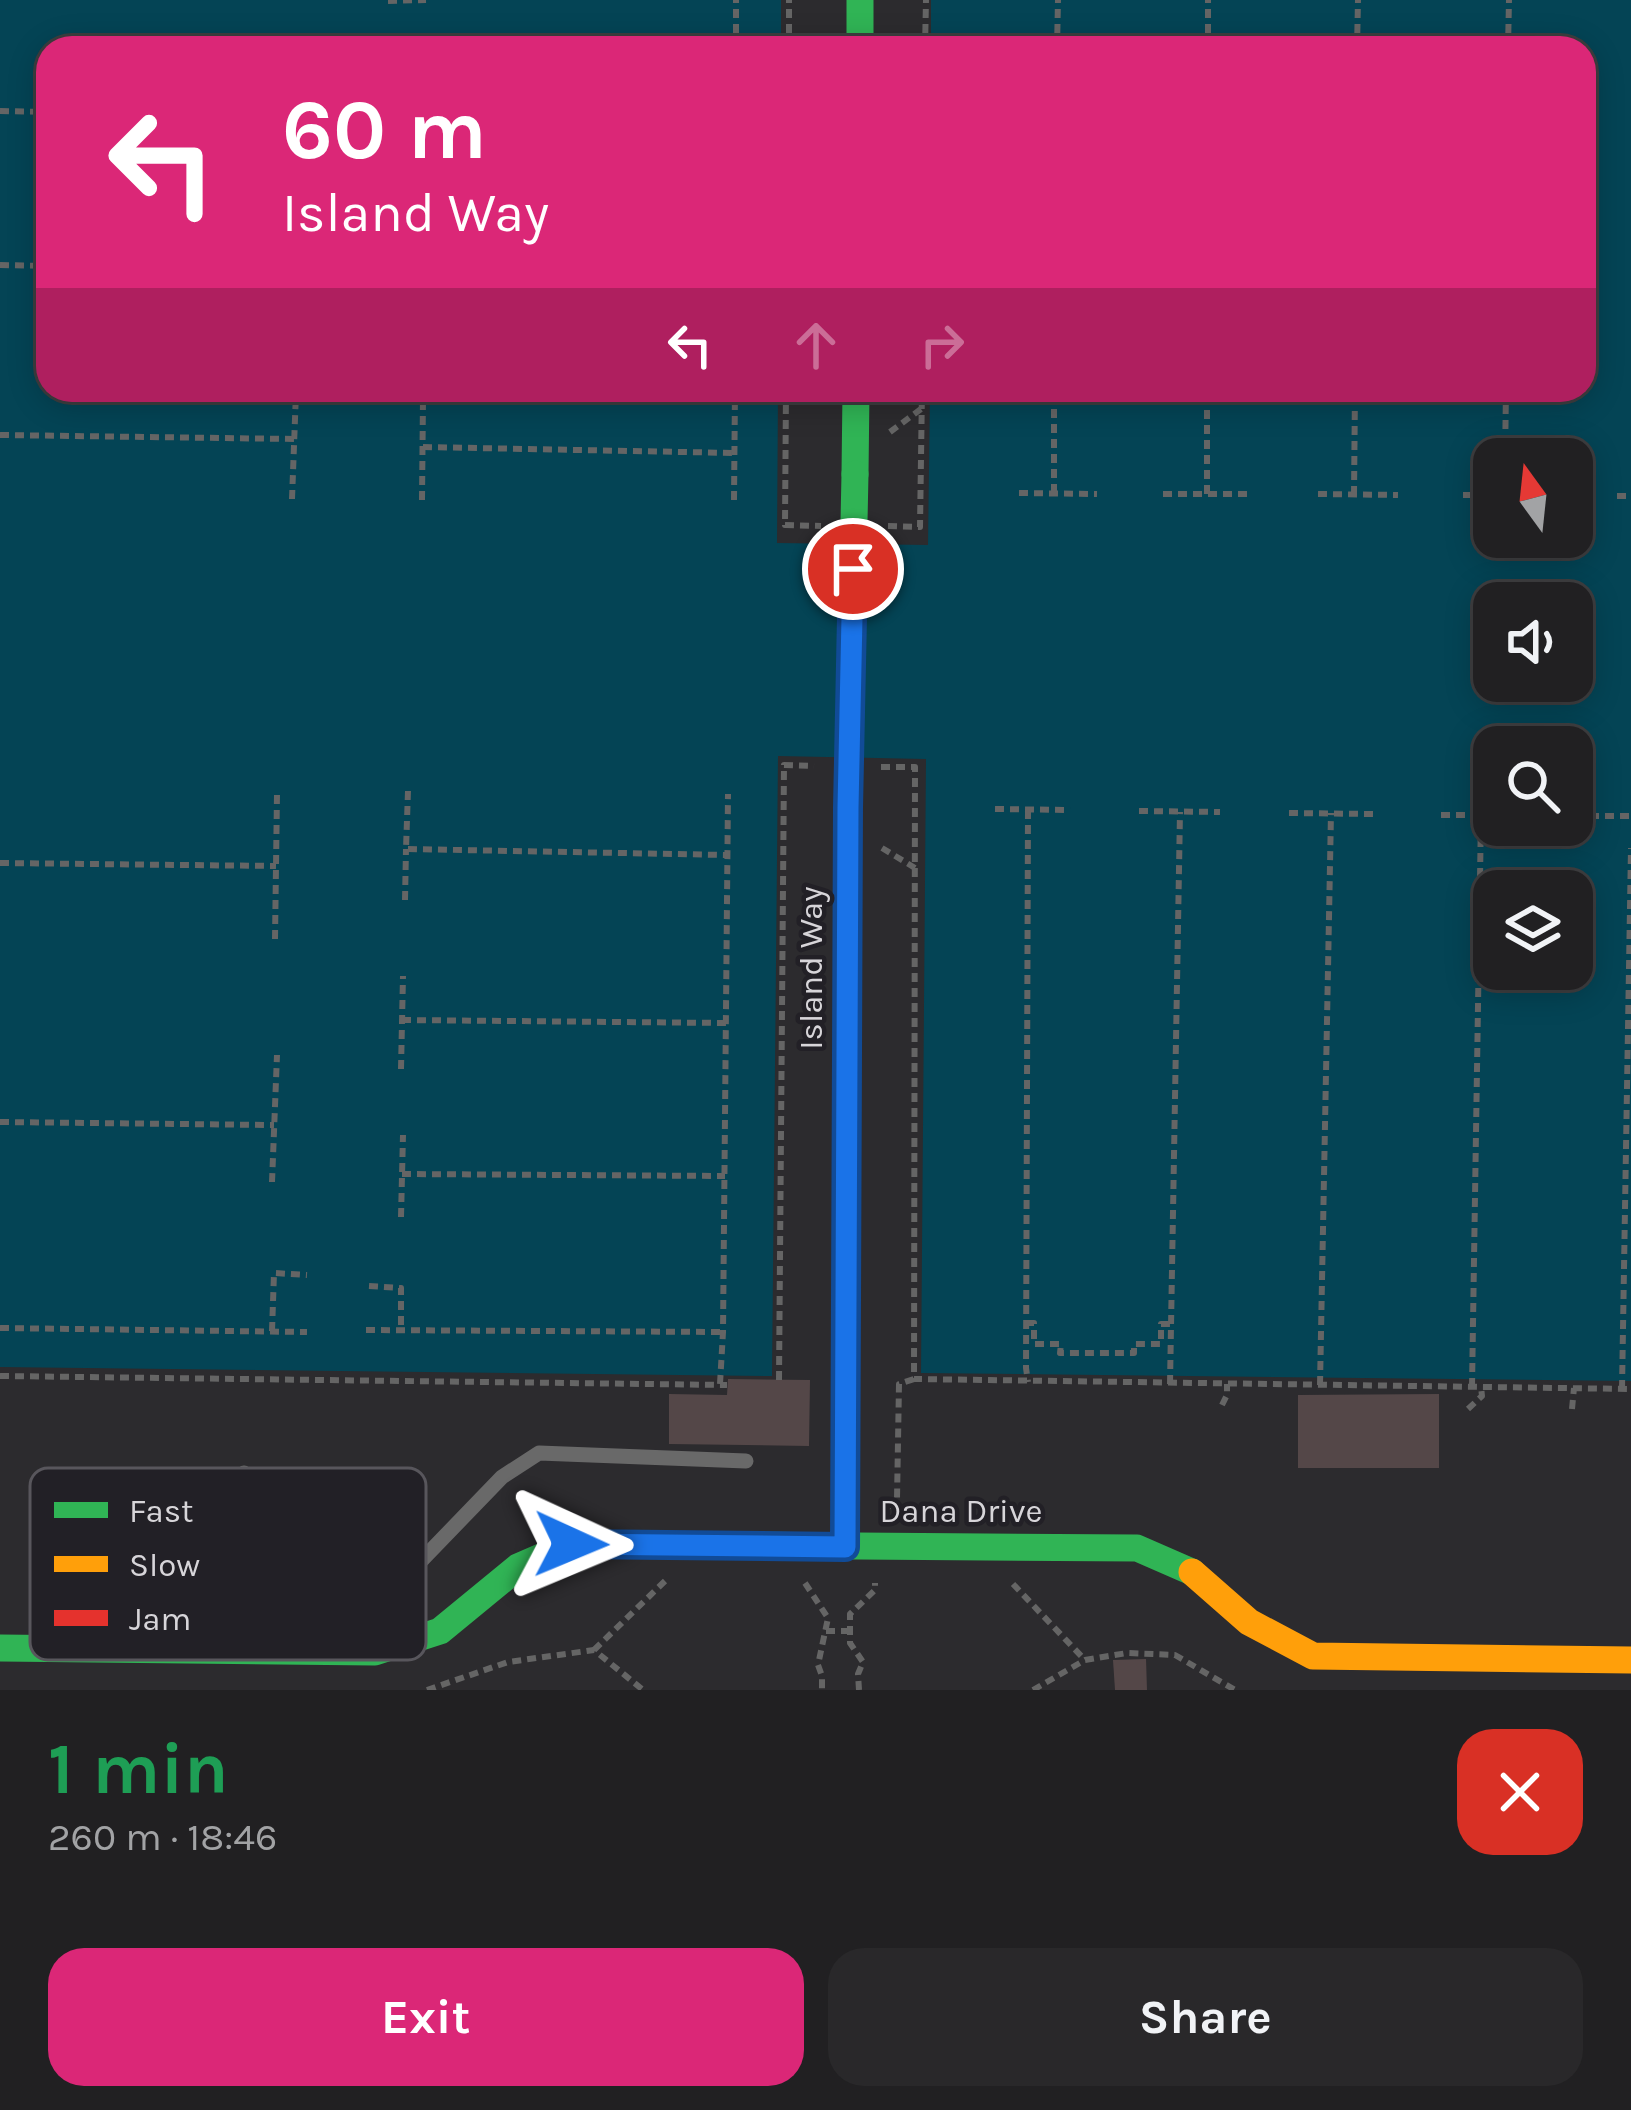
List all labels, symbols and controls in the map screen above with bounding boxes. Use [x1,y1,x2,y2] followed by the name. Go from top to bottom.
[282,81,487,179] text: 60 m
[84,84,240,240] icon: left
[282,181,549,245] text: Island Way
[657,312,723,378] icon: left
[783,312,849,378] icon: ahead
[909,312,975,378] icon: right
[1473,438,1593,558] north arrow
[1473,438,1593,990] map controls
[802,518,904,620] pin
[820,536,886,602] icon: arrive
[1473,582,1593,702] button: sound
[1473,726,1593,846] button: search
[1473,870,1593,990] button: layers
[792,886,830,1050] street label: Island Way
[30,1468,426,1660] legend
[508,1481,634,1607] position arrow
[129,1492,193,1530] text: Fast
[880,1492,1042,1530] street label: Dana Drive
[129,1546,200,1584] text: Slow
[129,1600,191,1638] text: Jam
[48,1727,229,1811] text: 1 min
[1457,1729,1583,1855] button: close
[48,1814,277,1860] text: 260 m · 18:46
[48,1948,804,2086] button: Exit
[828,1948,1583,2086] button: Share

